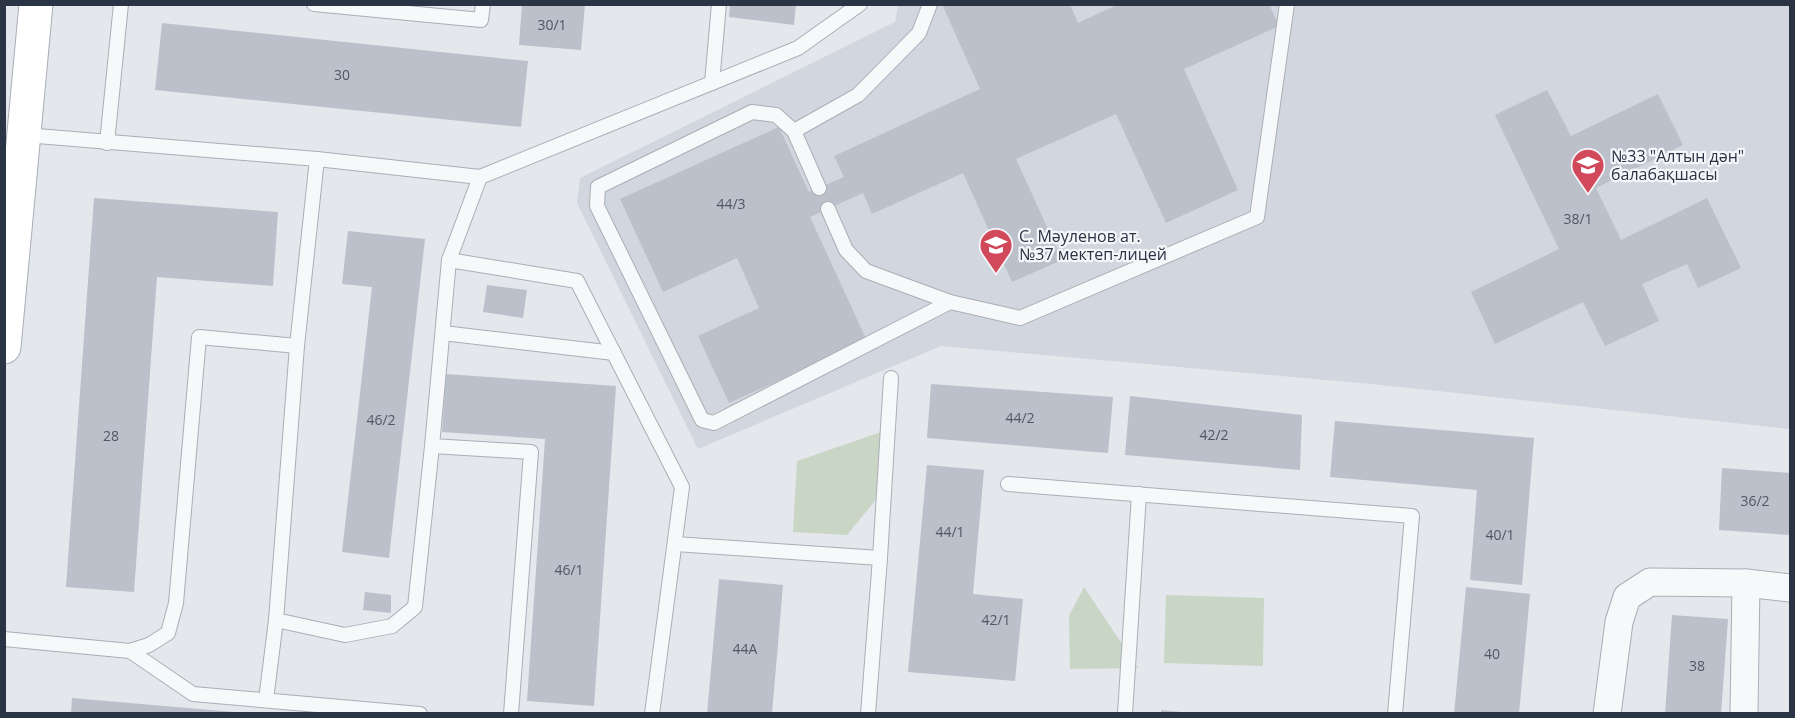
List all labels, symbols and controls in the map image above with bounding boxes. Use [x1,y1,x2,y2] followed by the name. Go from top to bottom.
[537,15,567,34] house number: 30/1
[334,65,350,84] house number: 30
[1611,145,1744,185] place label: №33 "Алтын дән" балабақшасы
[1570,147,1606,194] school or university icon: №33 "Алтын дән" балабақшасы
[716,194,746,213] house number: 44/3
[1563,209,1593,228] house number: 38/1
[1019,225,1167,265] place label: С. Мәуленов ат. №37 мектеп-лицей
[978,227,1014,274] school or university icon: С. Мәуленов ат. №37 мектеп-лицей
[1005,408,1035,427] house number: 44/2
[366,410,396,429] house number: 46/2
[1199,425,1229,444] house number: 42/2
[103,426,119,445] house number: 28
[1740,491,1770,510] house number: 36/2
[935,522,965,541] house number: 44/1
[1485,525,1515,544] house number: 40/1
[554,560,584,579] house number: 46/1
[981,610,1011,629] house number: 42/1
[733,639,758,658] house number: 44А
[1484,644,1500,663] house number: 40
[1689,656,1705,675] house number: 38

